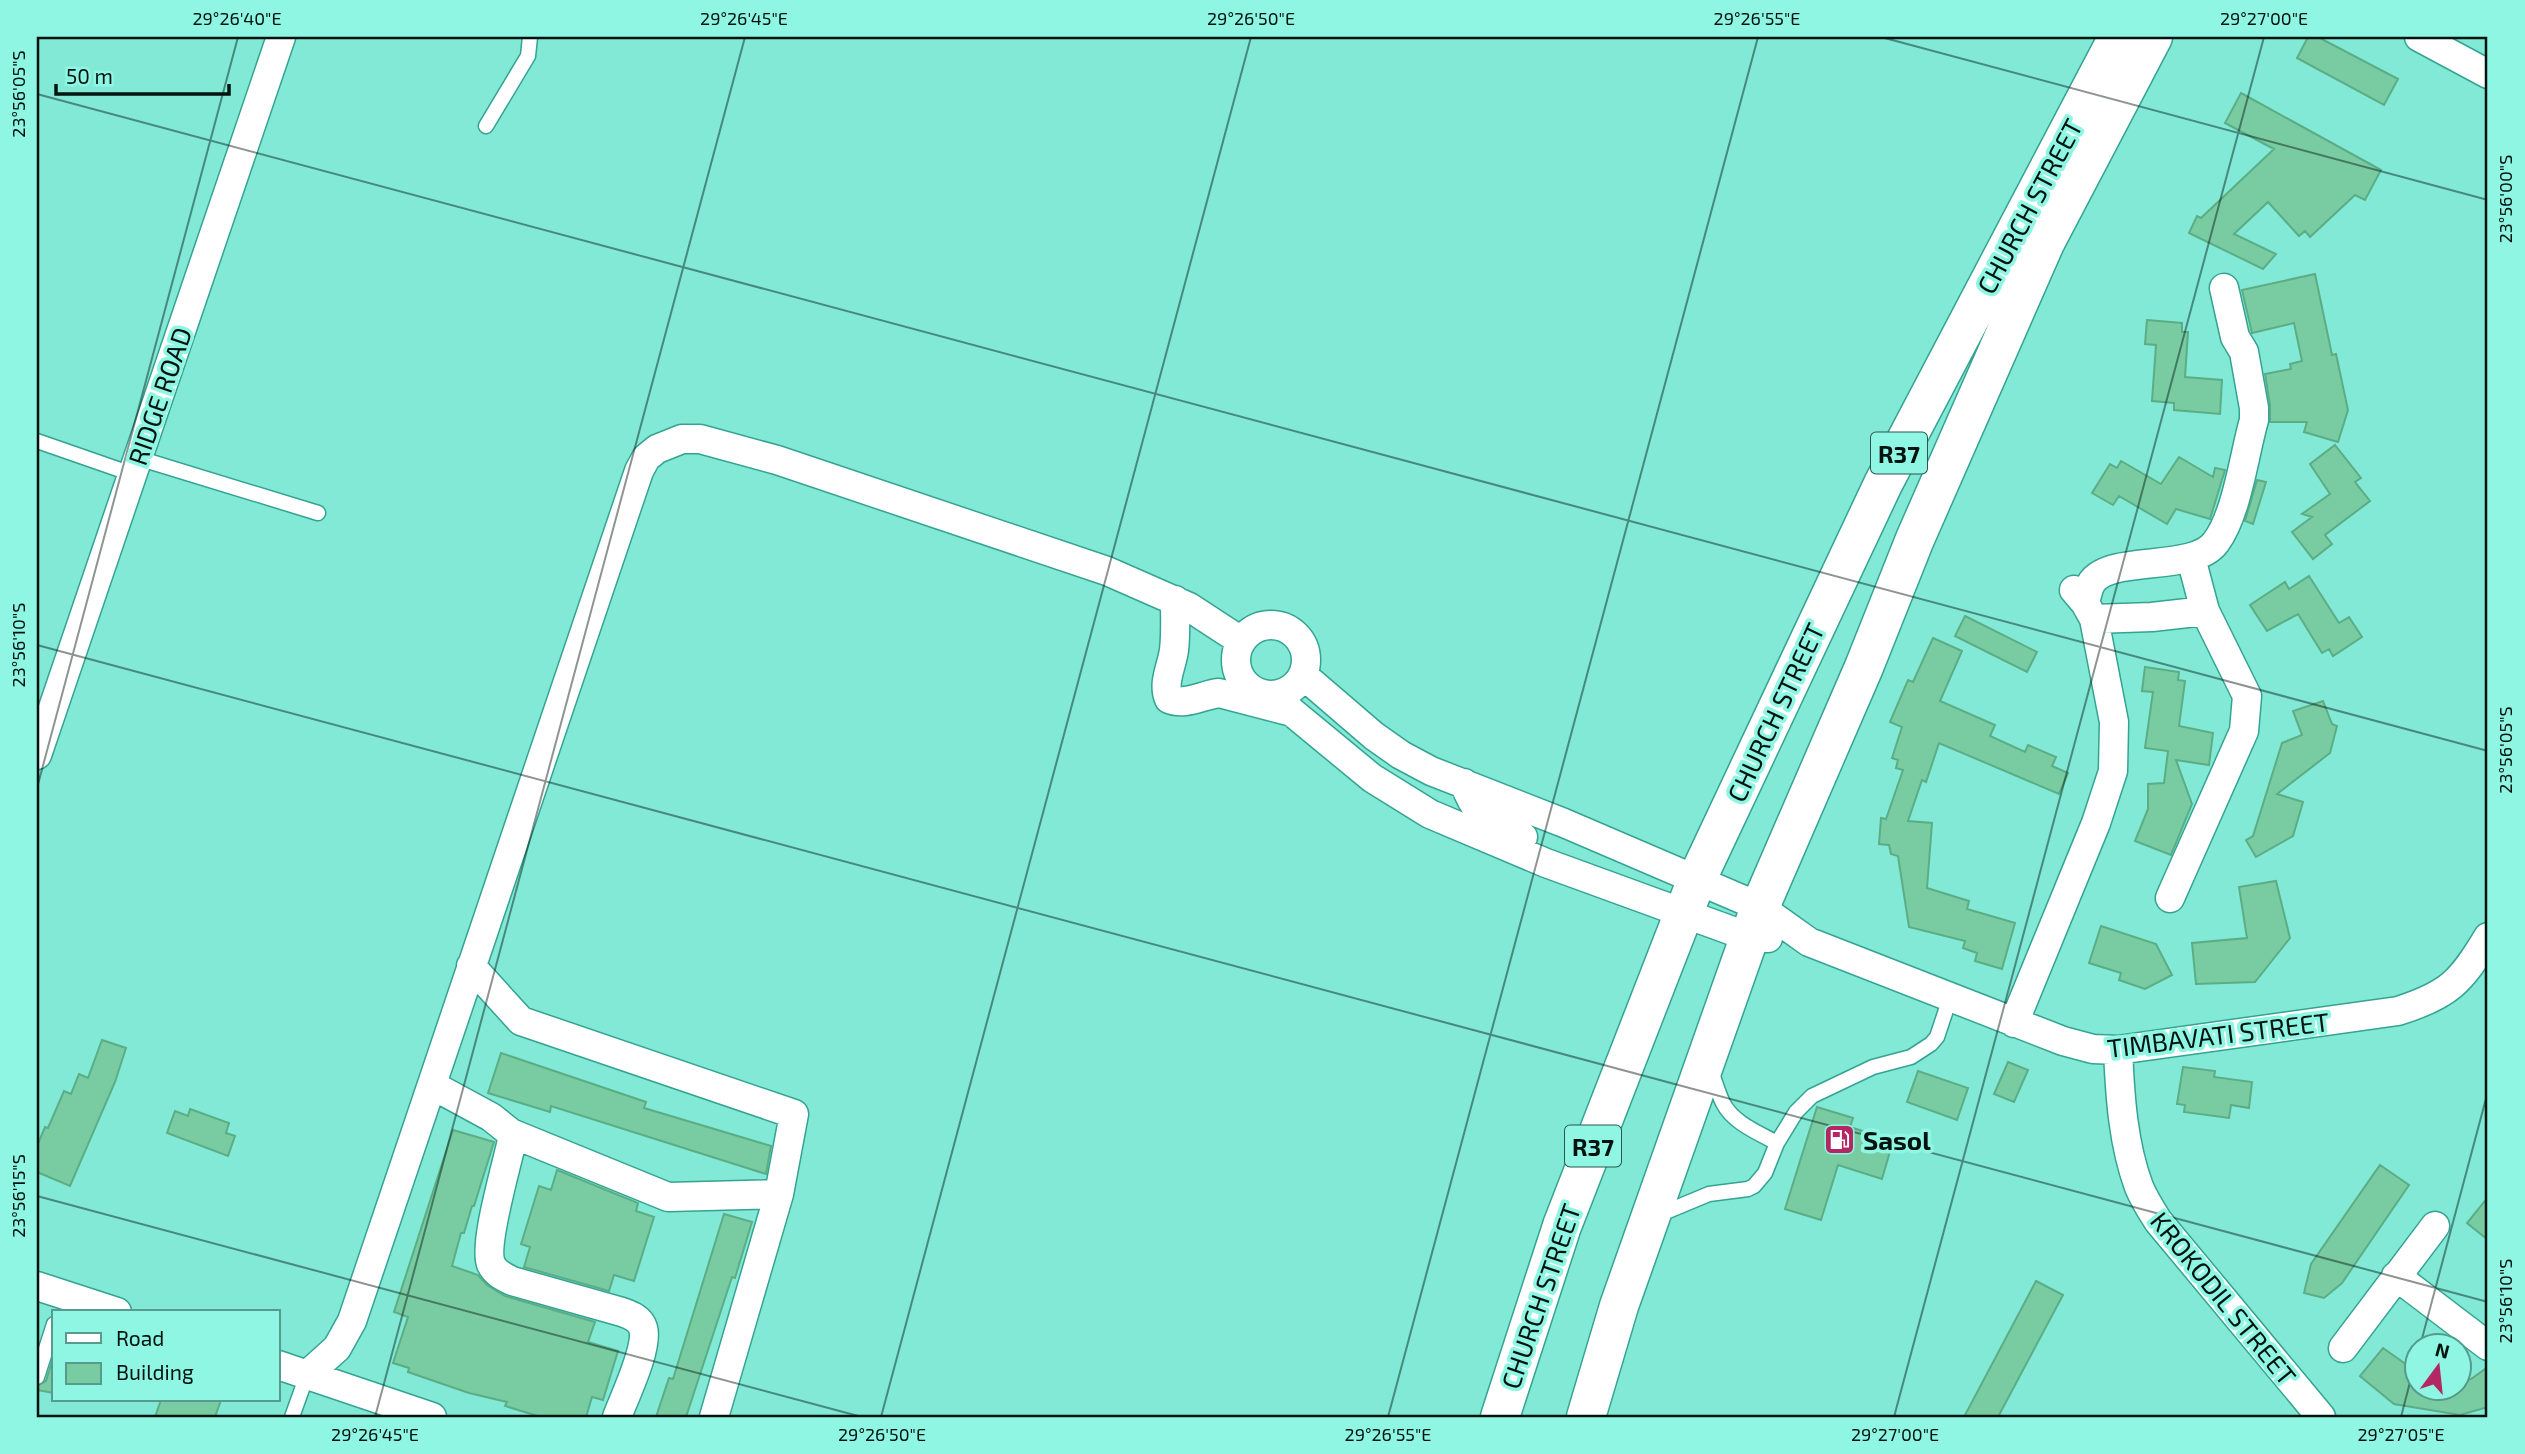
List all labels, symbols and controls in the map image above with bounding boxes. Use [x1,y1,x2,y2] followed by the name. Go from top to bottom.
[192,7,282,29] text: 29°26'40"E
[700,7,788,29] text: 29°26'45"E
[1207,7,1295,29] text: 29°26'50"E
[1714,7,1800,29] text: 29°26'55"E
[2220,7,2308,29] text: 29°27'00"E
[7,50,29,138] text: 23°56'05"S
[56,52,229,96] scale bar
[66,63,113,88] text: 50 m
[1970,113,2088,299] street label: CHURCH STREET
[2494,155,2516,243] text: 23°56'00"S
[121,323,197,469] street label: RIDGE ROAD
[1871,432,1927,474] road number: R37
[7,603,29,687] text: 23°56'10"S
[1720,618,1830,806] street label: CHURCH STREET
[2494,706,2516,794] text: 23°56'05"S
[2105,1005,2331,1063] street label: TIMBAVATI STREET
[1823,1122,1857,1156] fuel station icon: Sasol
[1863,1124,1931,1155] place label: Sasol
[1565,1126,1621,1166] road number: R37
[7,1154,29,1238] text: 23°56'15"S
[1494,1199,1586,1393] street label: CHURCH STREET
[2145,1205,2303,1391] street label: KROKODIL STREET
[2494,1259,2516,1343] text: 23°56'10"S
[52,1310,280,1402] legend
[116,1325,164,1350] text: Road
[2402,1332,2472,1402] north arrow
[2433,1337,2452,1363] text: N
[116,1359,194,1384] text: Building
[331,1423,419,1445] text: 29°26'45"E
[838,1423,926,1445] text: 29°26'50"E
[1345,1423,1431,1445] text: 29°26'55"E
[1851,1423,1939,1445] text: 29°27'00"E
[2358,1423,2444,1445] text: 29°27'05"E

